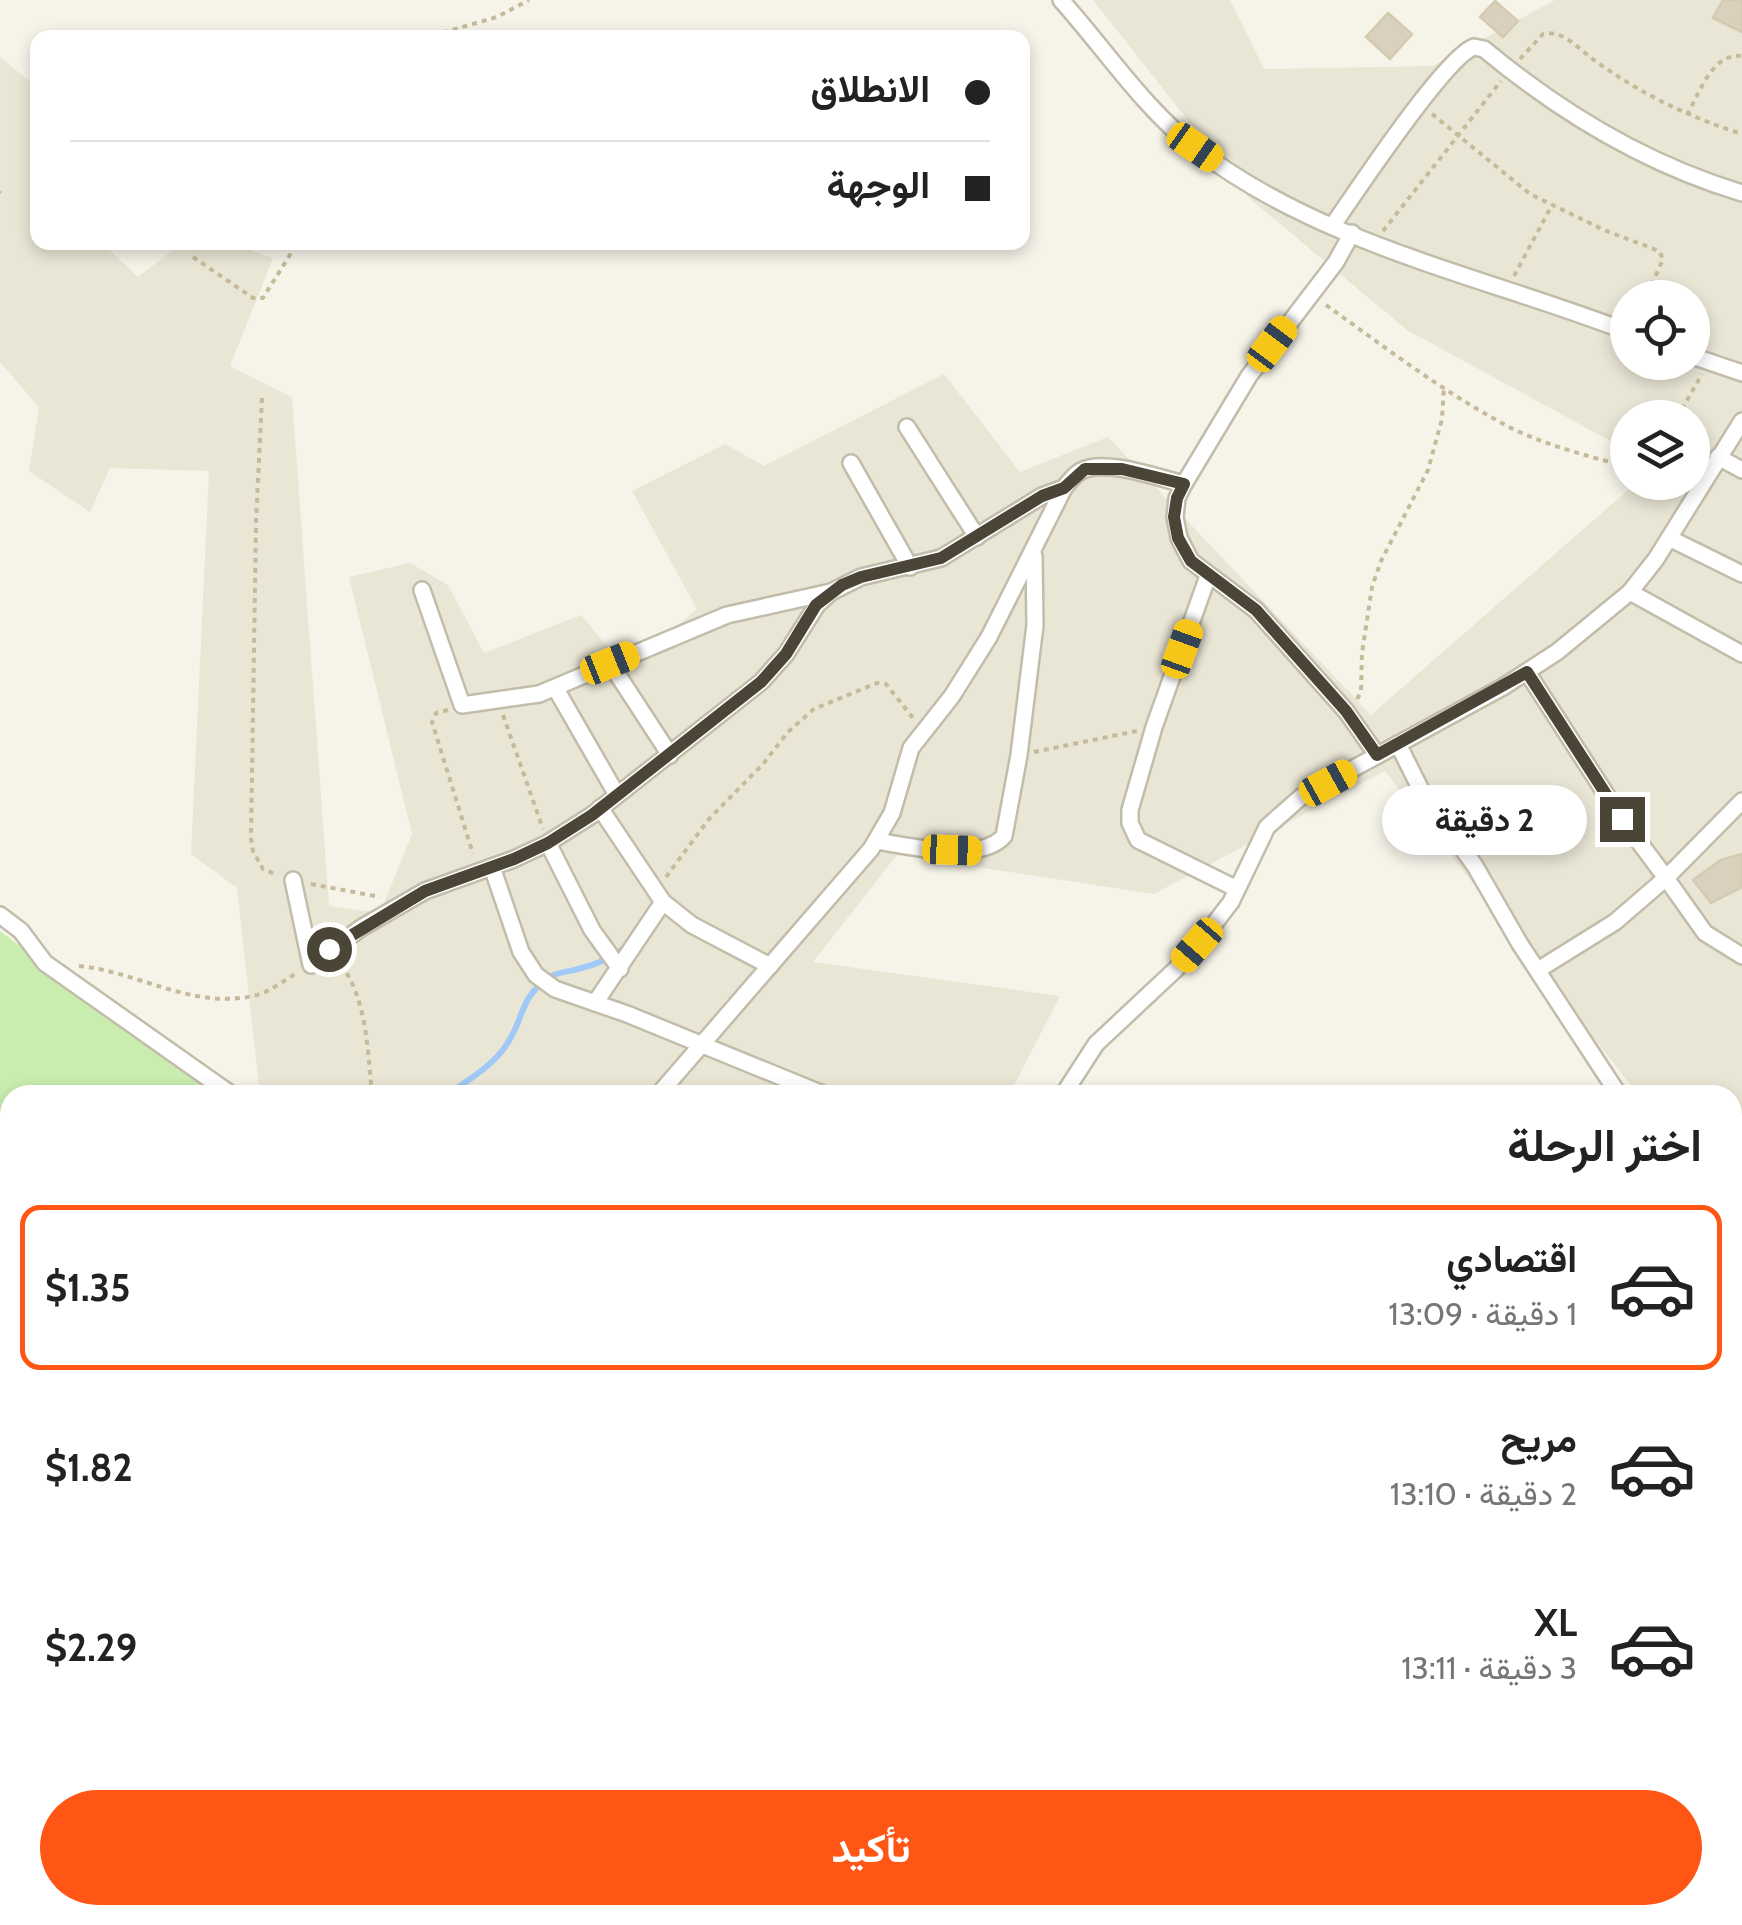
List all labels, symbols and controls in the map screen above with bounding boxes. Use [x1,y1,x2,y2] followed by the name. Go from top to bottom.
[811,65,930,112] text: الانطلاق
[1162,118,1228,176] car
[827,161,930,208] text: الوجهة
[1610,280,1710,500] map controls
[1610,280,1710,380] button: locate
[1242,311,1302,377] car
[1610,400,1710,500] button: layers
[1158,616,1206,682] car
[577,638,643,688] car
[1294,755,1362,811] car
[1382,784,1587,854] callout: 2 دقيقة
[1600,797,1645,842] route end
[1435,800,1534,839] text: 2 دقيقة
[921,834,983,866] car
[1166,913,1228,977] car
[307,927,352,972] route start
[1507,1118,1702,1172] text: اختر الرحلة
[1446,1235,1577,1282] text: اقتصادي
[1607,1243,1697,1333] icon: car
[45,1264,130,1311] text: $1.35
[1388,1294,1577,1333] text: 1 دقيقة · 13:09
[1501,1415,1577,1462] text: مريح
[1607,1423,1697,1513] icon: car
[45,1444,133,1491] text: $1.82
[1390,1474,1577,1513] text: 2 دقيقة · 13:10
[1534,1599,1577,1646] text: XL
[1607,1603,1697,1693] icon: car
[45,1624,137,1671] text: $2.29
[1401,1648,1577,1687] text: 3 دقيقة · 13:11
[40,1790,1702,1905] button: تأكيد

